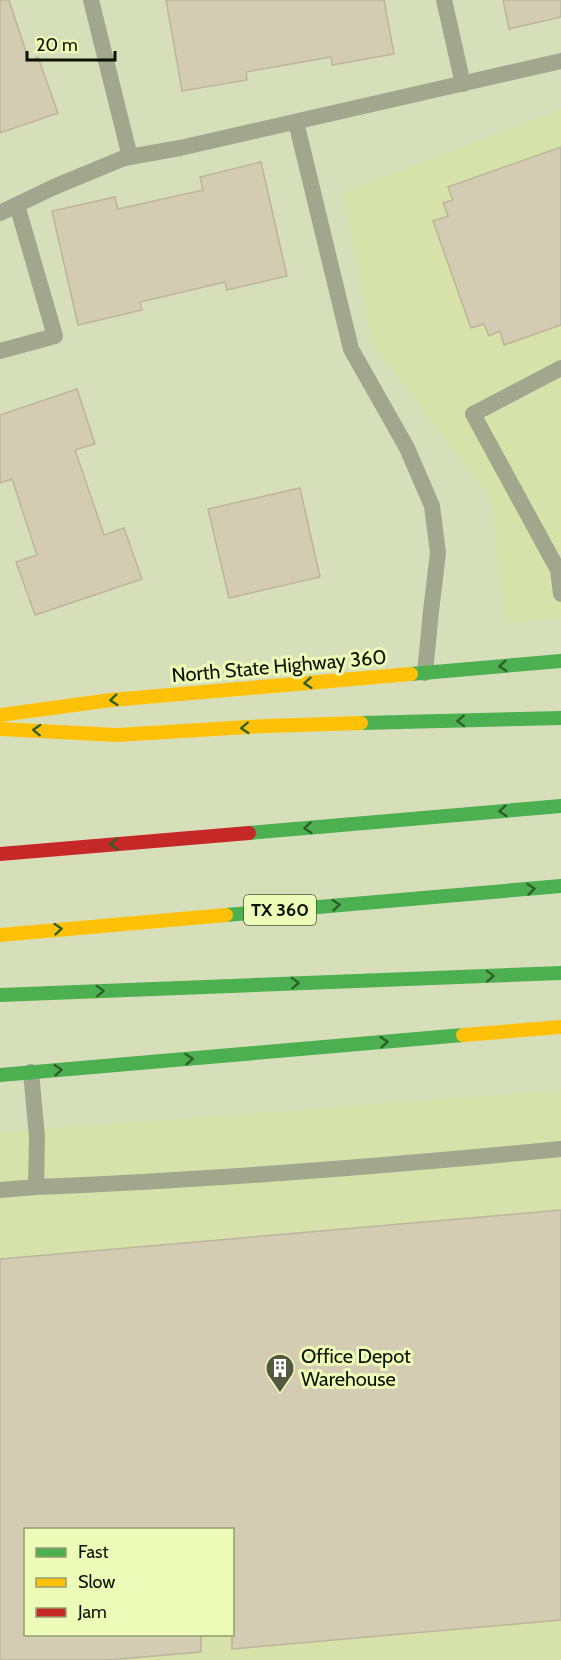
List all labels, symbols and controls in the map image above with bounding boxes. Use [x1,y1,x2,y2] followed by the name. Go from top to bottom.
[27,24,116,62] scale bar
[36,34,78,56] text: 20 m
[171,645,387,687] street label: North State Highway 360
[498,659,507,672] one-way arrow
[304,676,313,689] one-way arrow
[110,693,119,706] one-way arrow
[456,715,465,727] one-way arrow
[240,721,249,734] one-way arrow
[33,724,42,737] one-way arrow
[498,804,507,817] one-way arrow
[304,821,313,834] one-way arrow
[110,837,119,850] one-way arrow
[526,882,535,895] one-way arrow
[244,895,316,925] road number: TX 360
[332,899,341,912] one-way arrow
[54,923,63,936] one-way arrow
[486,970,495,982] one-way arrow
[291,977,300,990] one-way arrow
[96,985,105,998] one-way arrow
[379,1036,388,1049] one-way arrow
[185,1052,194,1065] one-way arrow
[54,1064,63,1077] one-way arrow
[301,1344,411,1391] place label: Office Depot Warehouse
[264,1352,296,1394] building icon: Office Depot Warehouse
[24,1528,234,1636] legend
[78,1541,109,1563] text: Fast
[78,1571,115,1593] text: Slow
[77,1601,107,1623] text: Jam

